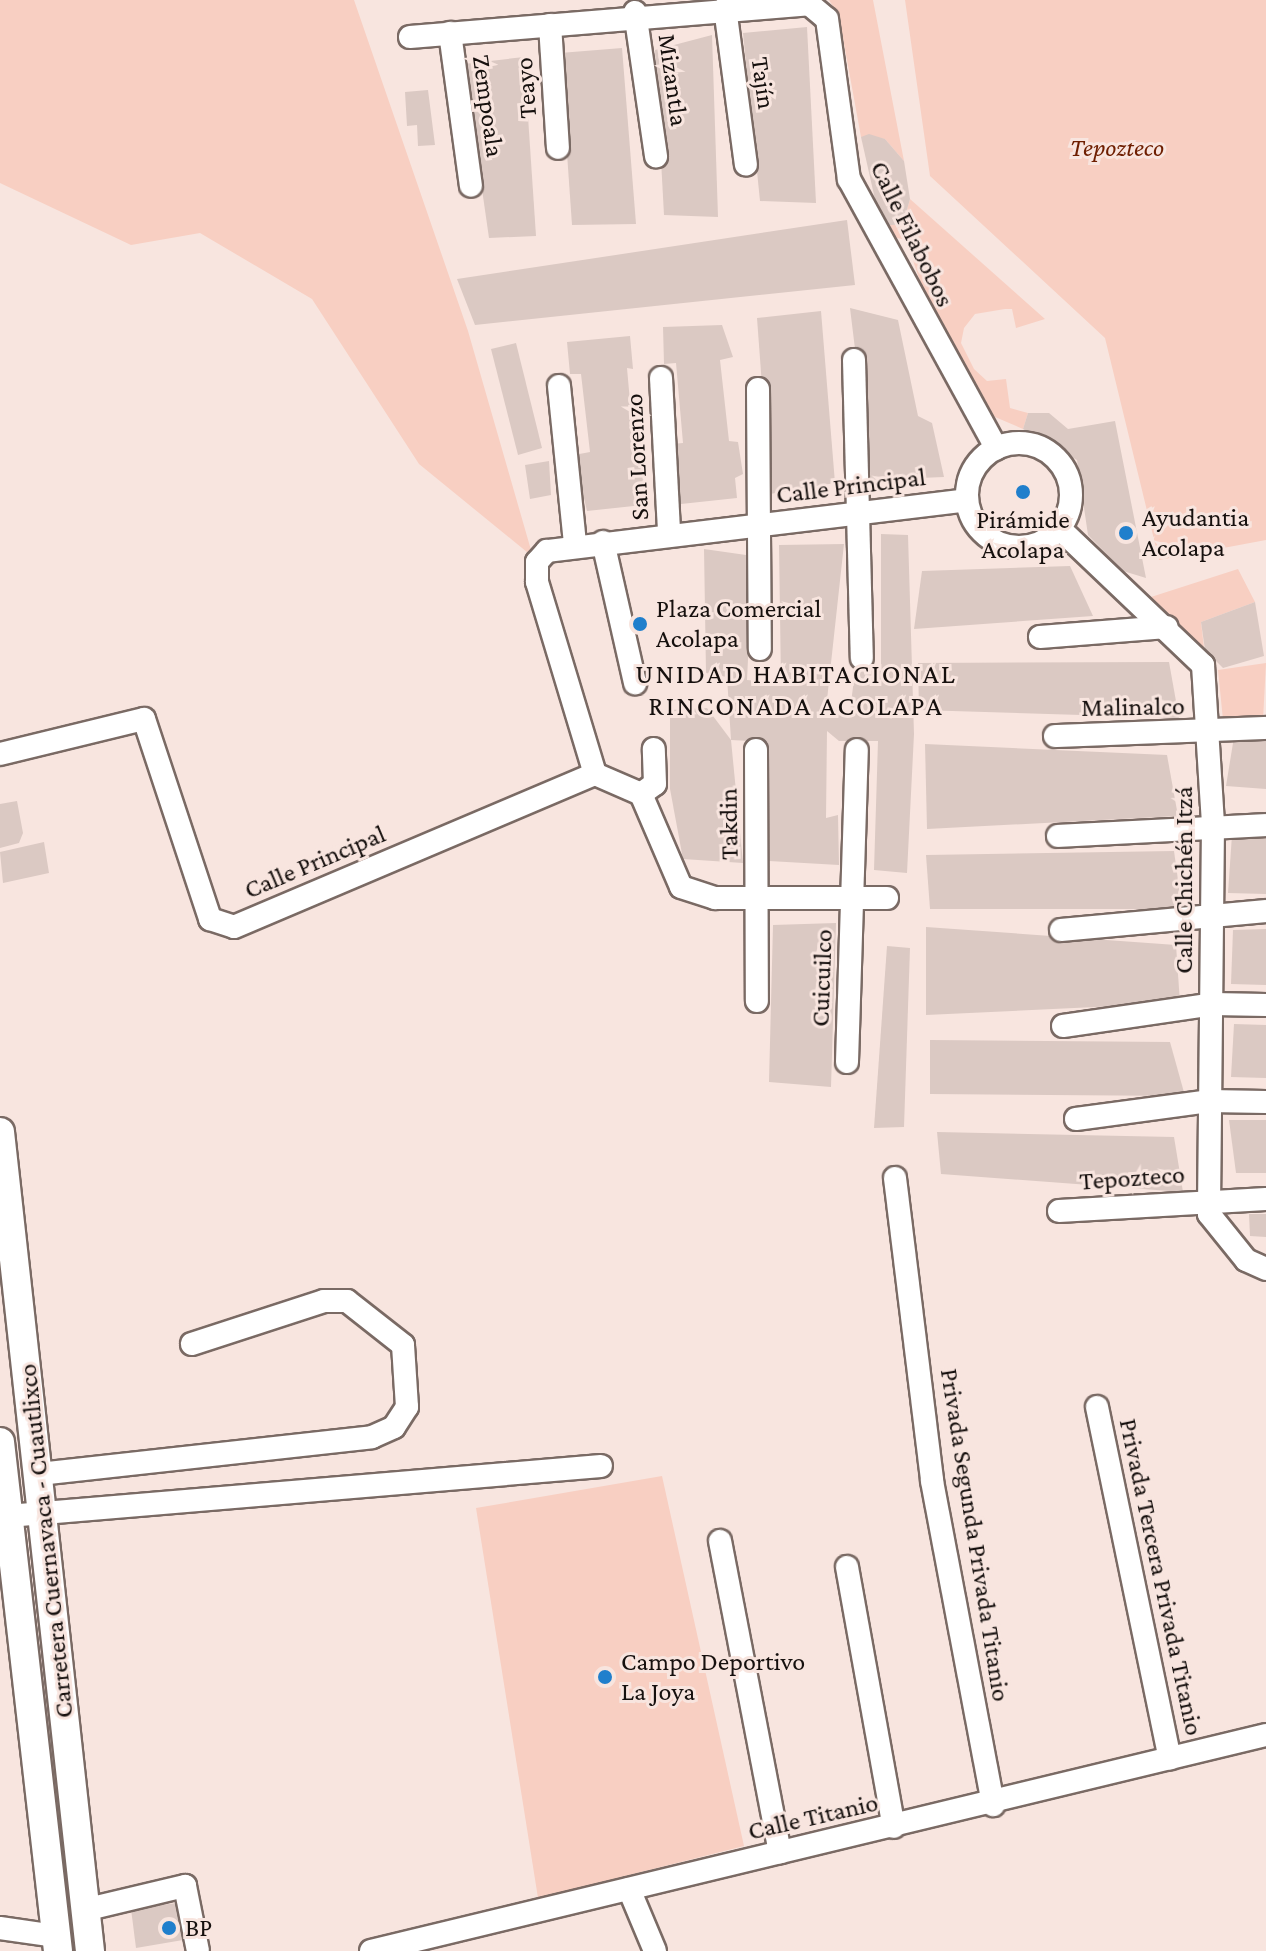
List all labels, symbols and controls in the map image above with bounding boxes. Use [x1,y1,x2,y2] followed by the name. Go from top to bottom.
[651,32,695,128] street label: Mizantla
[465,53,511,159] street label: Zempoala
[744,55,782,111] street label: Tajín
[508,56,544,120] street label: Teayo
[1070,132,1164,164] park label: Tepozteco
[863,156,961,312] street label: Calle Filabobos
[618,393,656,521] street label: San Lorenzo
[774,461,928,511] street label: Calle Principal
[1014,483,1032,501] marker: Pirámide Acolapa
[1142,502,1249,564] place label: Ayudantia Acolapa
[976,504,1070,566] place label: Pirámide Acolapa
[1117,524,1135,542] marker: Ayudantia Acolapa
[656,593,821,654] place label: Plaza Comercial Acolapa
[631,615,649,633] marker: Plaza Comercial Acolapa
[635,657,957,723] district label: UNIDAD HABITACIONAL RINCONADA ACOLAPA
[1081,690,1185,724] street label: Malinalco
[1168,786,1200,974] street label: Calle Chichén Itzá
[713,788,745,860] street label: Takdin
[240,818,390,906] street label: Calle Principal
[805,929,839,1027] street label: Cuicuilco
[1078,1159,1186,1197] street label: Tepozteco
[12,1362,80,1720] street label: Carretera Cuernavaca - Cuautlixco
[933,1366,1017,1704] street label: Privada Segunda Privada Titanio
[1112,1416,1210,1738] street label: Privada Tercera Privada Titanio
[621,1646,805,1708] place label: Campo Deportivo La Joya
[596,1668,614,1686] marker: Campo Deportivo La Joya
[745,1787,881,1847] street label: Calle Titanio
[185,1912,212,1944] place label: BP
[160,1919,178,1937] marker: BP

